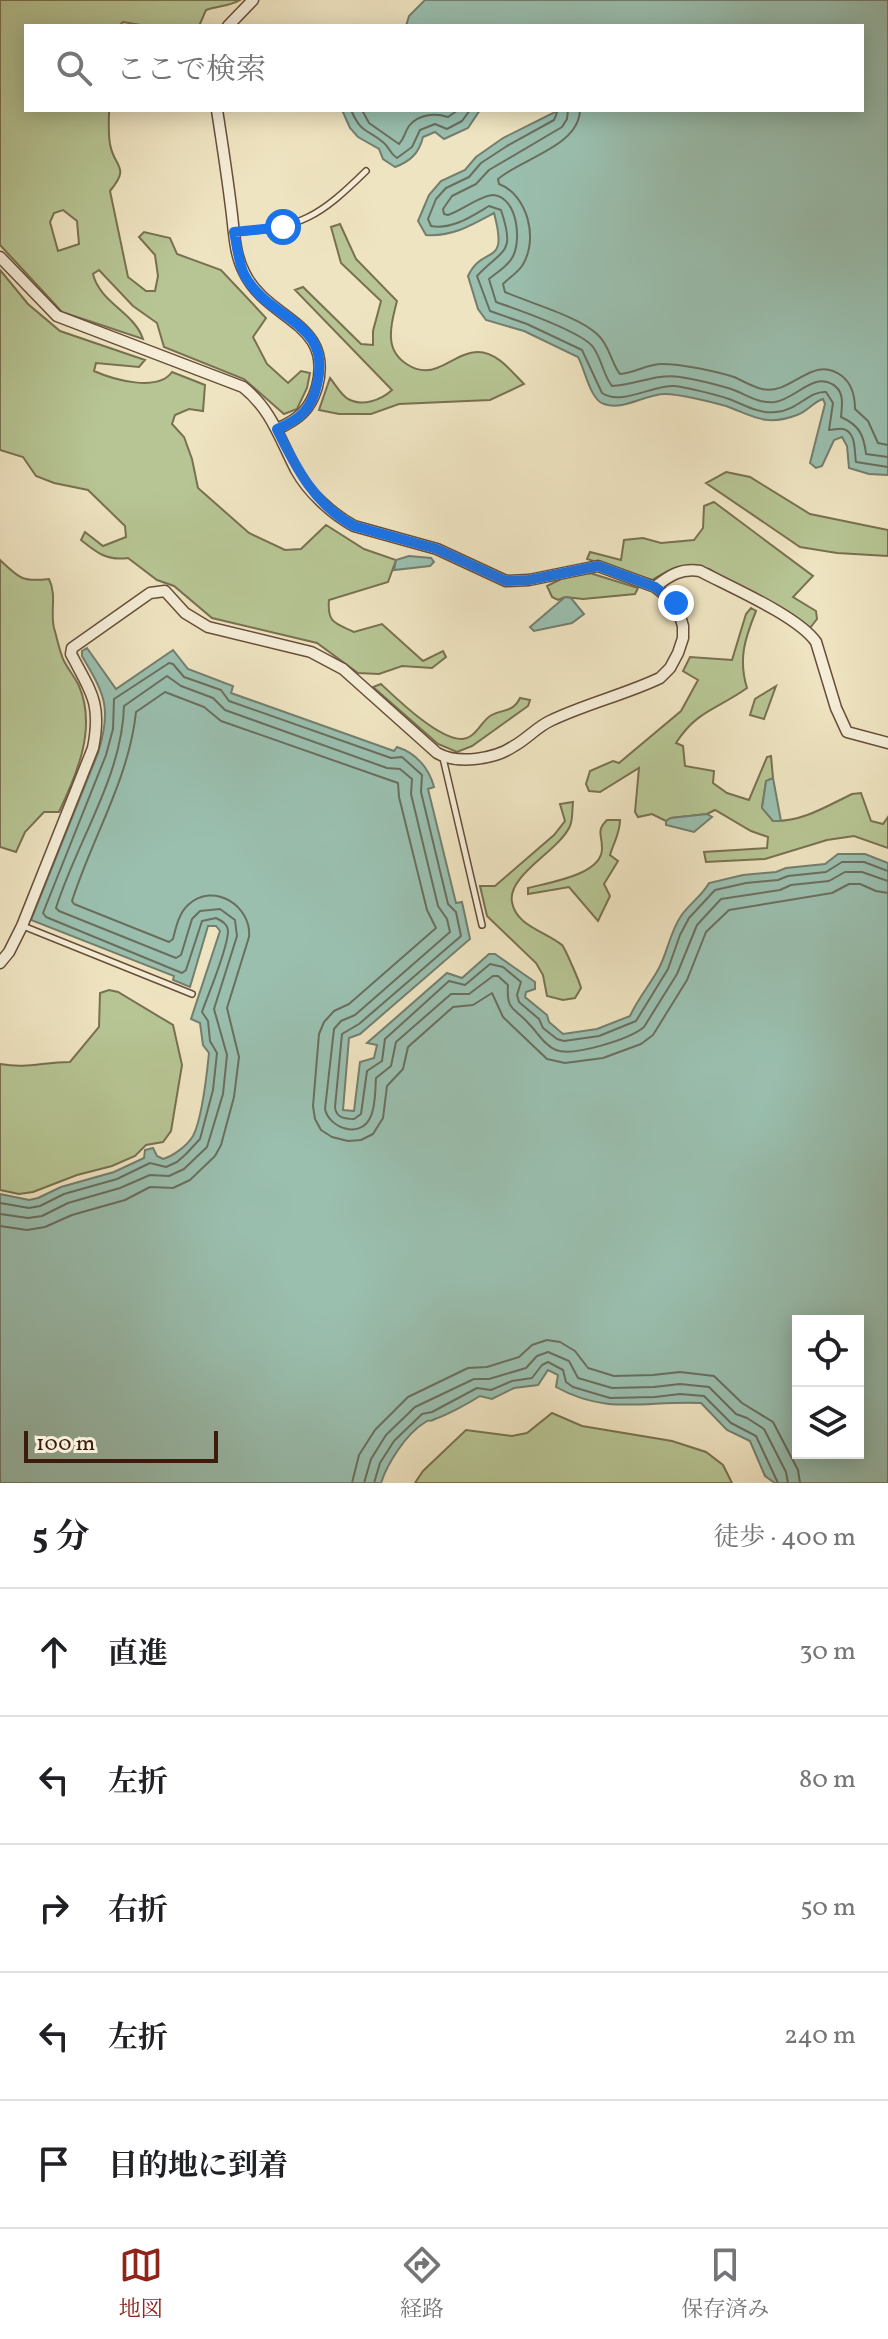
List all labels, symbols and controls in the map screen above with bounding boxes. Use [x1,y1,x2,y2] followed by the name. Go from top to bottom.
[24,24,864,112] search box
[52,46,96,90] icon: search
[116,50,266,92] text: ここで検索
[265,209,301,245] route start
[658,585,694,621] route end
[792,1315,864,1459] map controls
[792,1315,864,1387] button: locate
[792,1387,864,1459] button: layers
[24,1427,218,1463] scale bar
[36,1429,95,1460] text: 100 m
[32,1515,89,1562] text: 5 分
[714,1520,856,1556] text: 徒歩 · 400 m
[32,1630,76,1674] icon: ahead
[108,1634,168,1676] text: 直進
[799,1634,856,1670] text: 30 m
[32,1758,76,1802] icon: left
[108,1762,168,1804] text: 左折
[799,1762,856,1798] text: 80 m
[32,1886,76,1930] icon: right
[108,1890,168,1932] text: 右折
[800,1890,856,1926] text: 50 m
[32,2014,76,2058] icon: left
[108,2018,168,2060] text: 左折
[784,2018,856,2054] text: 240 m
[32,2142,76,2186] icon: arrive
[108,2146,288,2188] text: 目的地に到着
[119,2243,163,2326] tab: 地図
[400,2243,444,2326] tab: 経路
[681,2243,769,2326] tab: 保存済み

